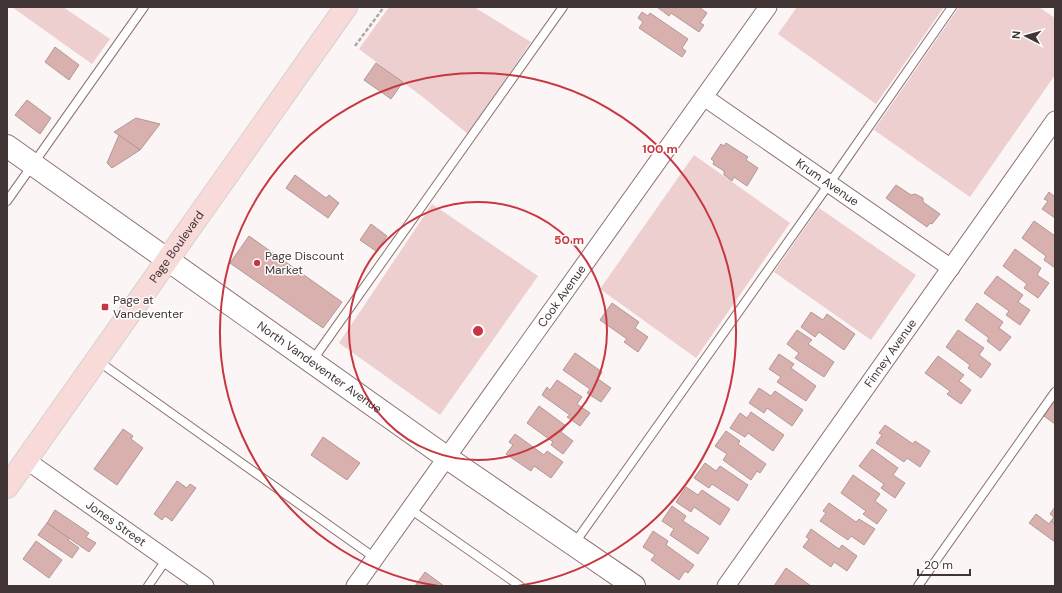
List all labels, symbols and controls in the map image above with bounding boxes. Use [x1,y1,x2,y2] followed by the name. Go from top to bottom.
[1006,16,1046,56] north arrow
[1009,30,1023,40] text: N
[642,141,678,157] text: 100 m
[793,155,862,210] street label: Krum Avenue
[146,208,208,286] street label: Page Boulevard
[554,232,584,248] text: 50 m
[265,248,345,278] place label: Page Discount Market
[252,258,262,268] marker: Page Discount Market
[534,262,590,331] street label: Cook Avenue
[113,292,184,322] place label: Page at Vandeventer
[100,302,110,312] marker: Page at Vandeventer
[861,316,920,391] street label: Finney Avenue
[254,318,385,417] street label: North Vandeventer Avenue
[471,324,485,338] centre of rings
[83,497,149,550] street label: Jones Street
[918,551,970,577] scale bar
[924,557,953,573] text: 20 m

